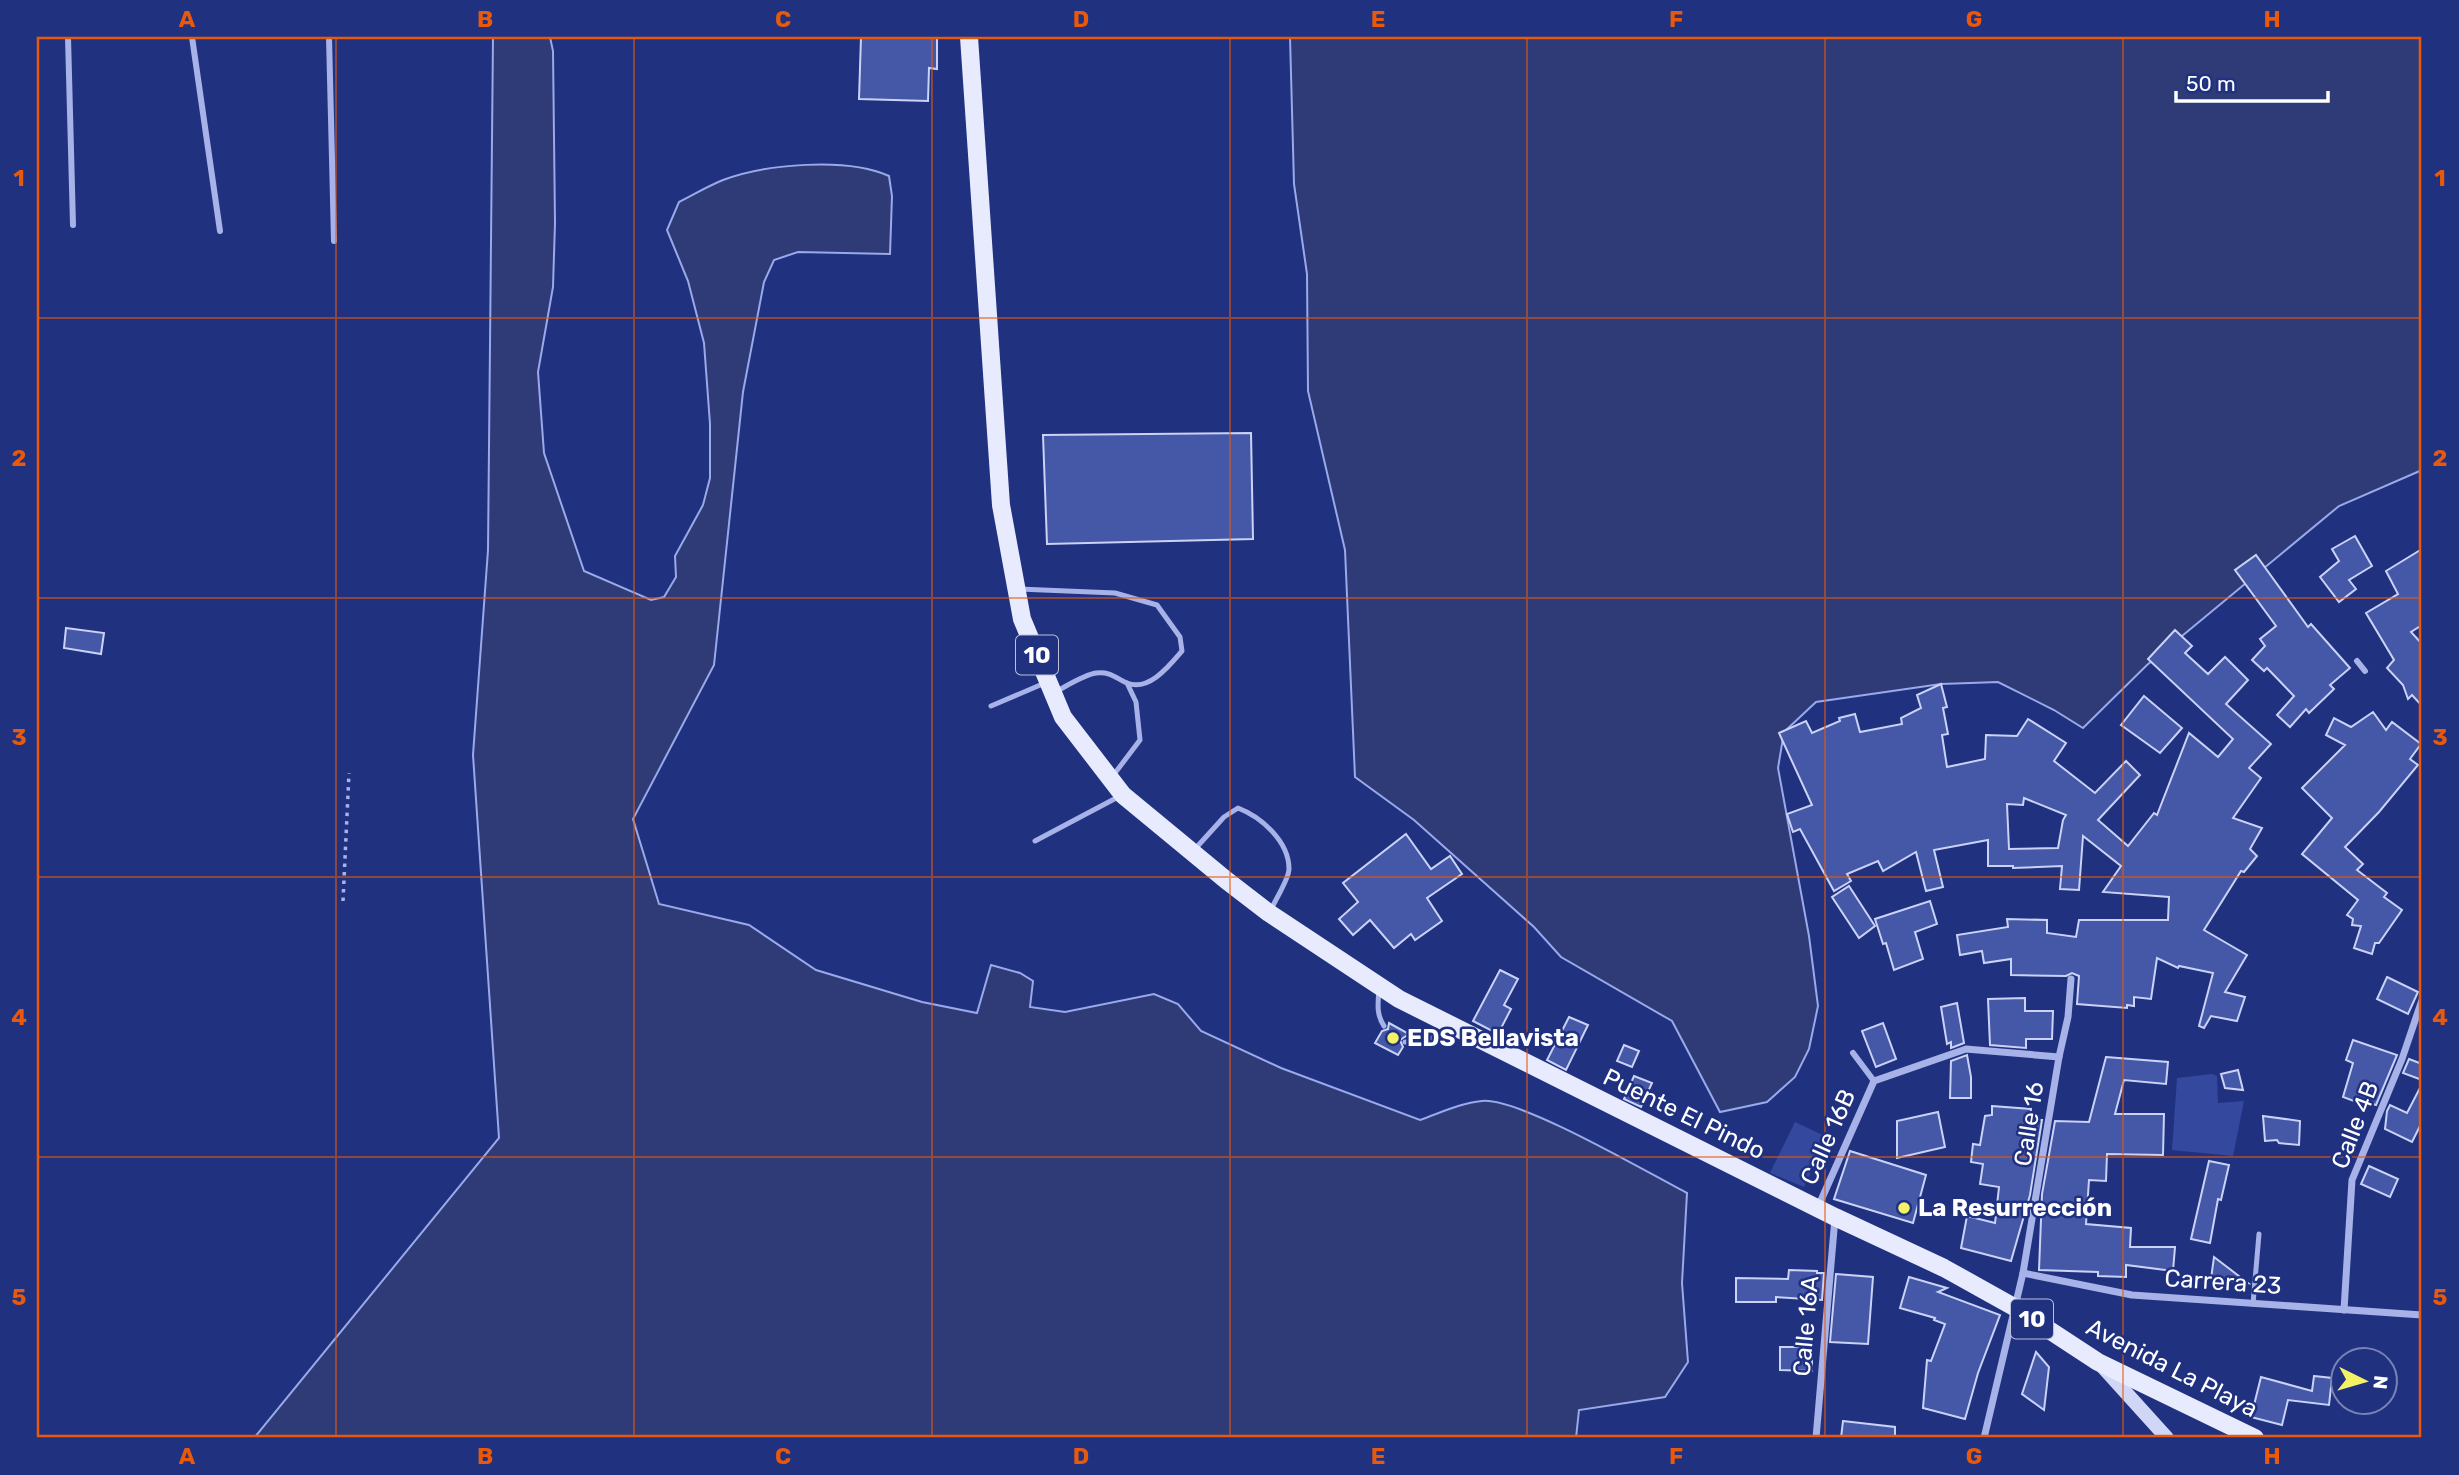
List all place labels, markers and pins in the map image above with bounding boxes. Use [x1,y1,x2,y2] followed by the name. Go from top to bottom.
[1407,1024,1579,1052] place label: EDS Bellavista
[1385,1030,1401,1046] marker: EDS Bellavista
[1918,1194,2112,1222] place label: La Resurrección
[1896,1200,1912,1216] marker: La Resurrección

